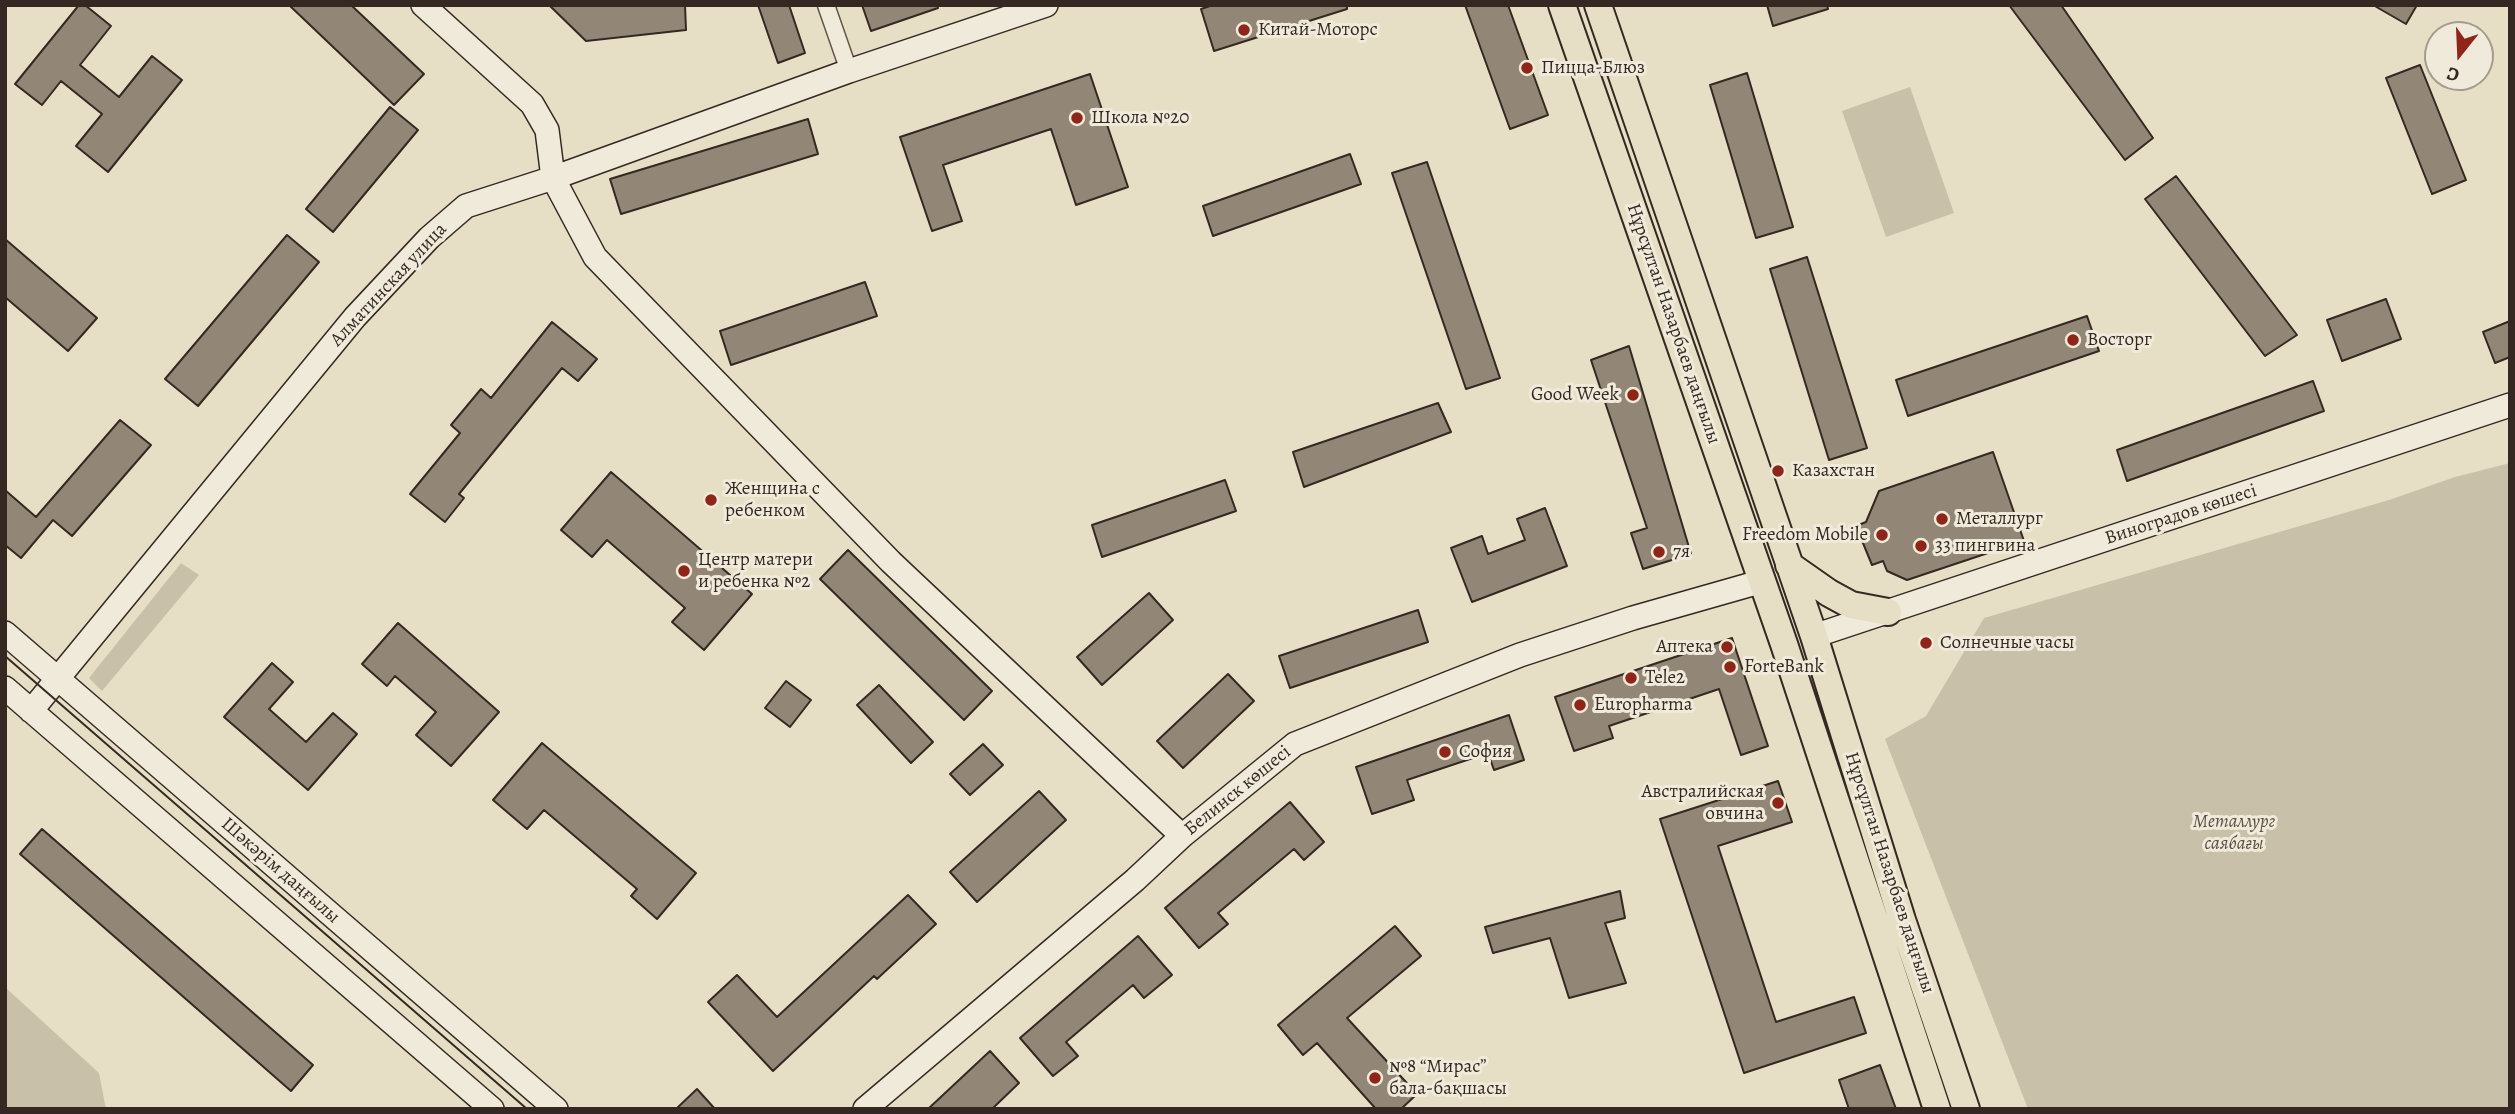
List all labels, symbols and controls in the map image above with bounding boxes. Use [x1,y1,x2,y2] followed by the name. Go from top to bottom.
[1258,19,1378,41] place label: Китай-Моторс
[2424,21,2494,91] north arrow
[1236,22,1252,38] marker: Китай-Моторс
[1541,57,1645,79] place label: Пицца-Блюз
[1519,60,1535,76] marker: Пицца-Блюз
[2444,60,2463,88] text: С
[1091,107,1189,129] place label: Школа №20
[1069,110,1085,126] marker: Школа №20
[1621,201,1725,447] street label: Нұрсұлтан Назарбаев даңғылы
[326,219,452,351] street label: Алматинская улица
[2087,329,2152,351] place label: Восторг
[2065,332,2081,348] marker: Восторг
[1531,384,1619,406] place label: Good Week
[1625,387,1641,403] marker: Good Week
[1792,460,1875,482] place label: Казахстан
[1770,463,1786,479] marker: Казахстан
[725,478,820,522] place label: Женщина с ребенком
[2102,480,2260,550] street label: Виноградов көшесі
[703,492,719,508] marker: Женщина с ребенком
[1956,508,2043,530] place label: Металлург
[1934,511,1950,527] marker: Металлург
[1742,524,1868,546] place label: Freedom Mobile
[1874,527,1890,543] marker: Freedom Mobile
[1935,535,2035,557] place label: 33 пингвина
[1913,538,1929,554] marker: 33 пингвина
[1673,541,1690,563] place label: 7я
[1651,544,1667,560] marker: 7я
[698,549,813,593] place label: Центр матери и ребенка №2
[676,563,692,579] marker: Центр матери и ребенка №2
[1940,632,2074,654] place label: Солнечные часы
[1918,635,1934,651] marker: Солнечные часы
[1656,636,1713,658] place label: Аптека
[1719,639,1735,655] marker: Аптека
[1744,656,1824,678] place label: ForteBank
[1722,659,1738,675] marker: ForteBank
[1645,667,1685,689] place label: Tele2
[1623,670,1639,686] marker: Tele2
[1594,694,1693,716] place label: Europharma
[1572,697,1588,713] marker: Europharma
[1180,741,1296,841] street label: Белинск көшесі
[1459,741,1512,763] place label: София
[1437,744,1453,760] marker: София
[1839,749,1939,997] street label: Нұрсұлтан Назарбаев даңғылы
[1641,781,1764,825] place label: Австралийская овчина
[1770,795,1786,811] marker: Австралийская овчина
[2193,811,2275,855] park label: Металлург саябағы
[216,813,344,929] street label: Шәкәрім даңғылы
[1389,1056,1507,1100] place label: №8 “Мирас” бала-бақшасы
[1367,1070,1383,1086] marker: №8 “Мирас” бала-бақшасы

